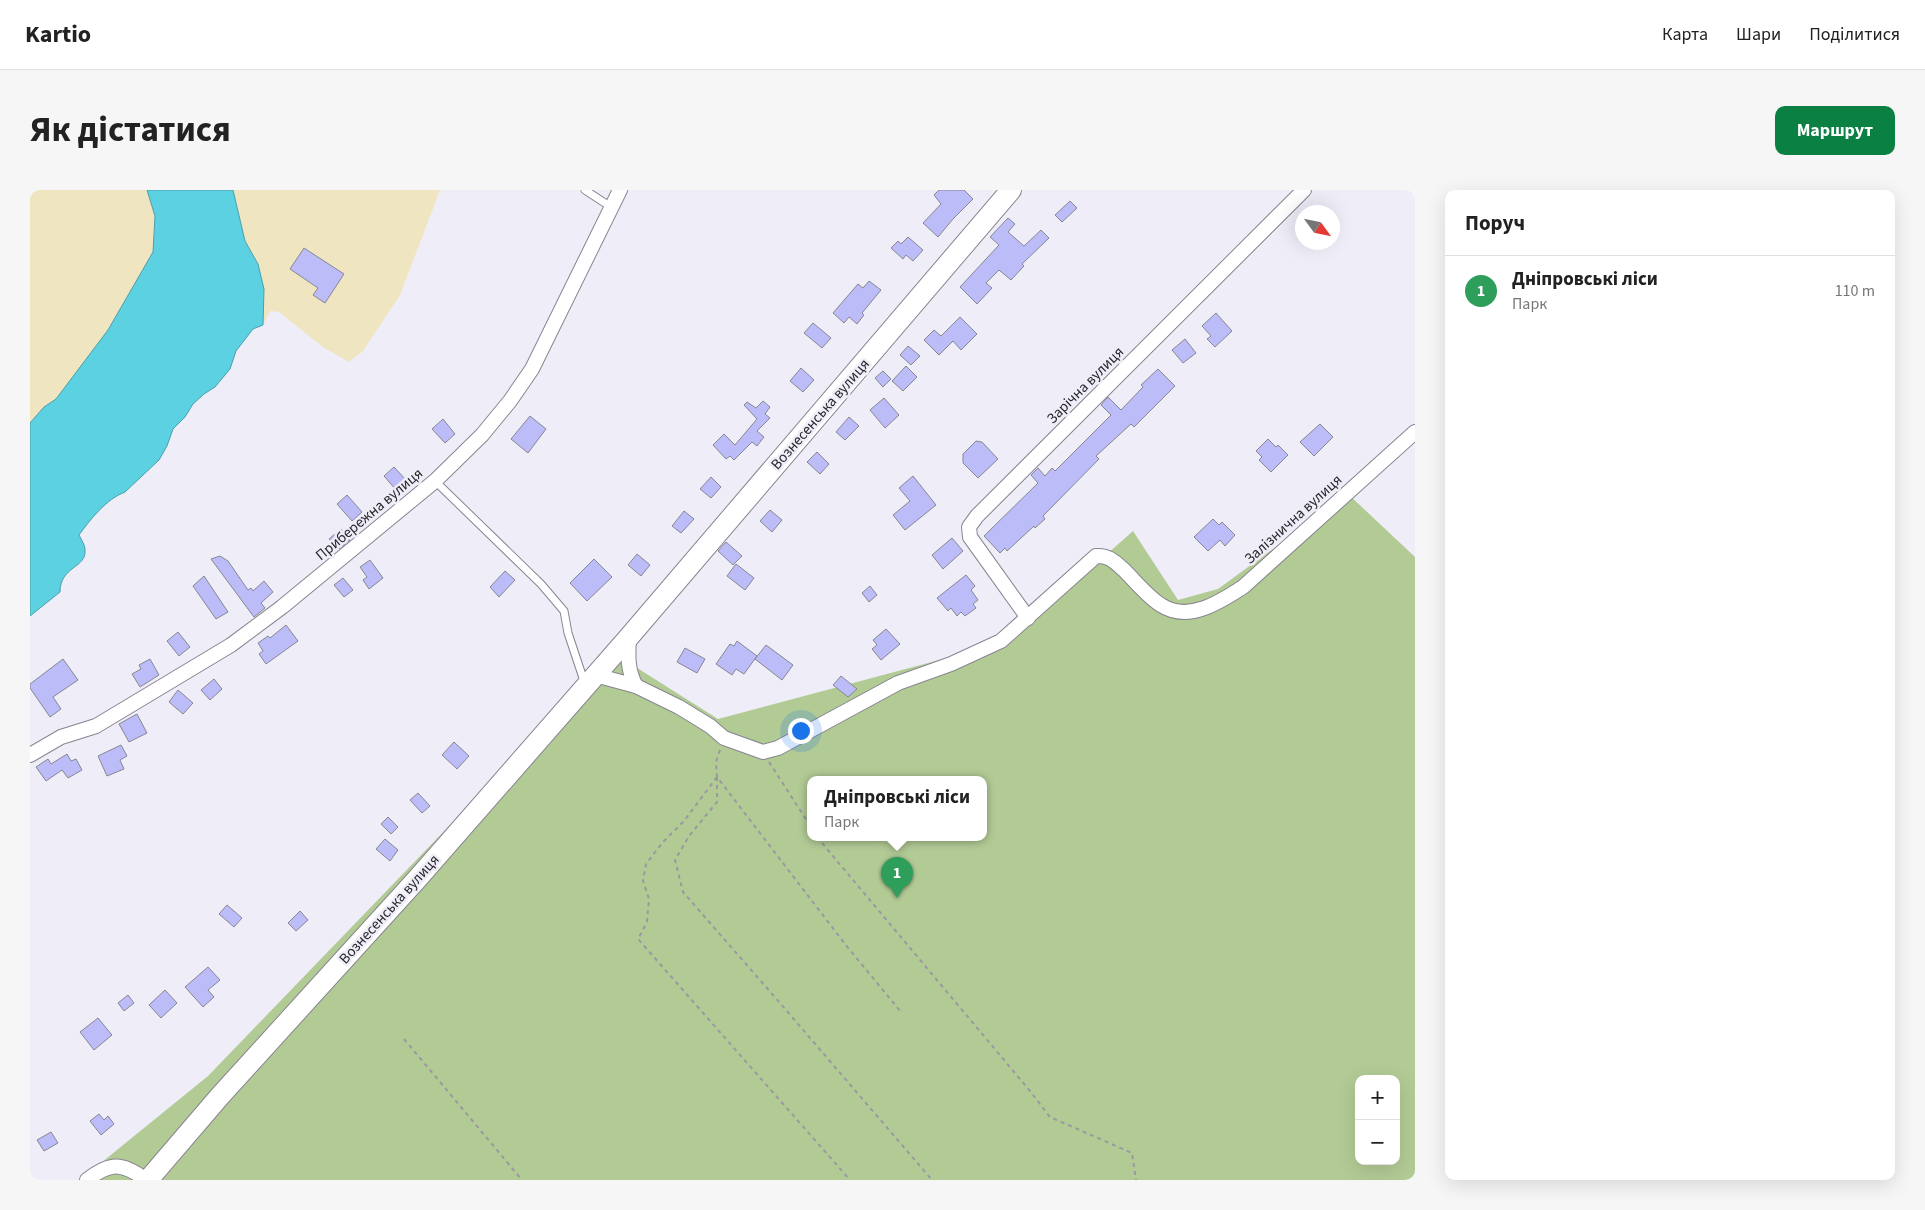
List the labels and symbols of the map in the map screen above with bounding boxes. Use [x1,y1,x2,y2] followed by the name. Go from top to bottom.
[1295,205,1340,250] north arrow
[1042,342,1129,429] street label: Зарічна вулиця
[766,354,874,474] street label: Вознесенська вулиця
[311,463,427,566] street label: Прибережна вулиця
[1240,470,1347,569] street label: Залізнична вулиця
[788,718,814,744] your location
[334,850,444,969] street label: Вознесенська вулиця
[881,857,913,898] pin: 1

